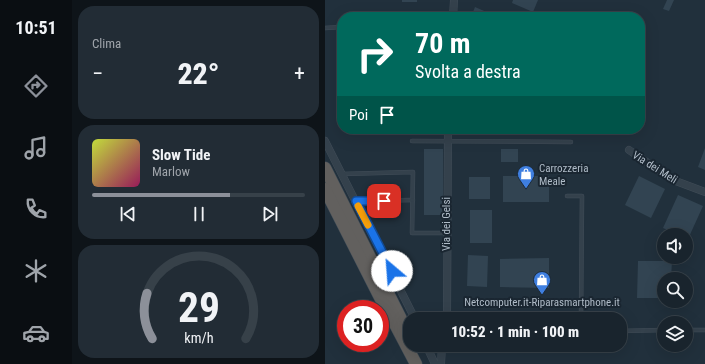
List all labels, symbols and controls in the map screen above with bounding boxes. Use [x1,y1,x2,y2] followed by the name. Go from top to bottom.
[15,17,57,38] text: 10:51
[415,27,471,60] text: 70 m
[349,28,401,80] icon: right
[92,36,121,51] text: Clima
[177,56,220,91] text: 22°
[92,61,103,86] text: −
[294,61,305,86] text: +
[415,61,521,82] text: Svolta a destra
[22,72,50,100] icon: directions
[376,104,398,126] icon: arrive
[349,106,368,124] text: Poi
[22,134,50,162] icon: music
[152,146,210,164] text: Slow Tide
[630,148,680,186] street label: Via dei Meli
[539,162,588,188] place label: Carrozzeria Meale
[152,164,190,179] text: Marlow
[516,164,536,189] shop icon: Carrozzeria Meale
[367,184,401,218] pin
[373,190,395,212] icon: arrive
[22,195,50,223] icon: phone
[440,197,453,251] street label: Via dei Gelsi
[117,203,139,225] icon: previous
[188,203,210,225] icon: pause
[259,203,281,225] icon: next
[657,228,693,352] map controls
[657,228,693,264] button: sound
[371,250,413,292] position arrow
[22,257,50,285] icon: climate
[532,270,552,295] shop icon: Netcomputer.it-Riparasmartphone.it
[657,272,693,308] button: search
[177,283,220,332] text: 29
[464,296,620,309] place label: Netcomputer.it-Riparasmartphone.it
[337,300,389,352] speed limit sign: 30
[657,316,693,352] button: layers
[22,319,50,347] icon: car
[451,323,579,341] text: 10:52 · 1 min · 100 m
[184,330,213,346] text: km/h

